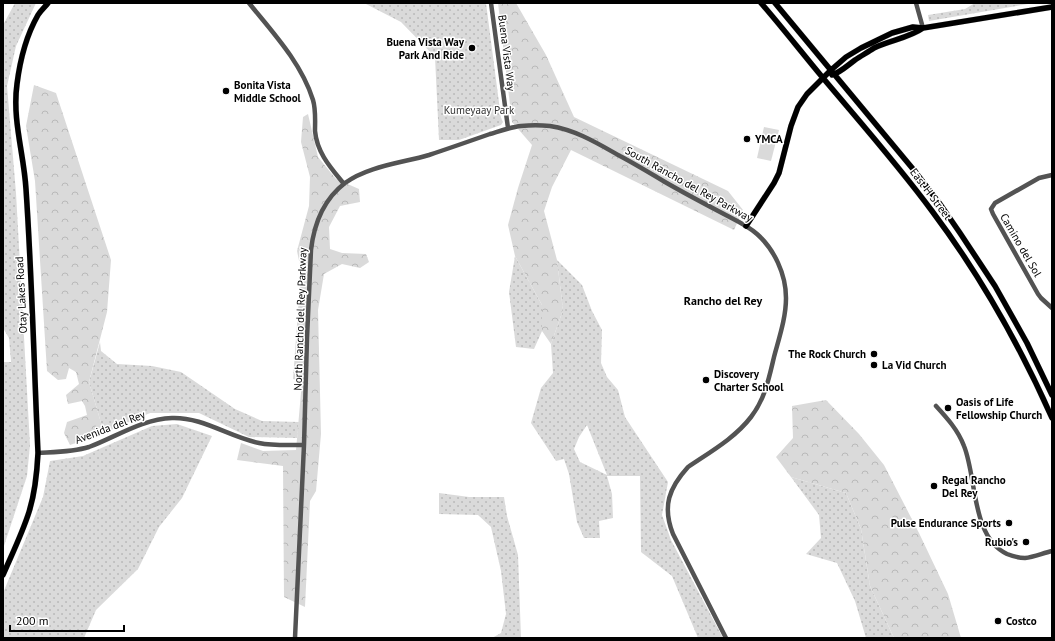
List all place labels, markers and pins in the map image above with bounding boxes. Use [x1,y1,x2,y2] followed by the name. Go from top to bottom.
[386,35,465,62] place label: Buena Vista Way Park And Ride
[467,43,477,53] marker: Buena Vista Way Park And Ride
[234,78,302,105] place label: Bonita Vista Middle School
[221,86,231,96] marker: Bonita Vista Middle School
[754,132,783,146] place label: YMCA
[742,134,752,144] marker: YMCA
[788,347,866,361] place label: The Rock Church
[869,349,879,359] marker: The Rock Church
[882,358,946,372] place label: La Vid Church
[869,360,879,370] marker: La Vid Church
[714,367,784,394] place label: Discovery Charter School
[701,375,711,385] marker: Discovery Charter School
[956,395,1042,422] place label: Oasis of Life Fellowship Church
[943,403,953,413] marker: Oasis of Life Fellowship Church
[942,473,1006,500] place label: Regal Rancho Del Rey
[929,481,939,491] marker: Regal Rancho Del Rey
[891,516,1001,530] place label: Pulse Endurance Sports
[1004,518,1014,528] marker: Pulse Endurance Sports
[985,535,1018,549] place label: Rubio's
[1021,537,1031,547] marker: Rubio's
[1006,614,1037,628] place label: Costco
[993,616,1003,626] marker: Costco

